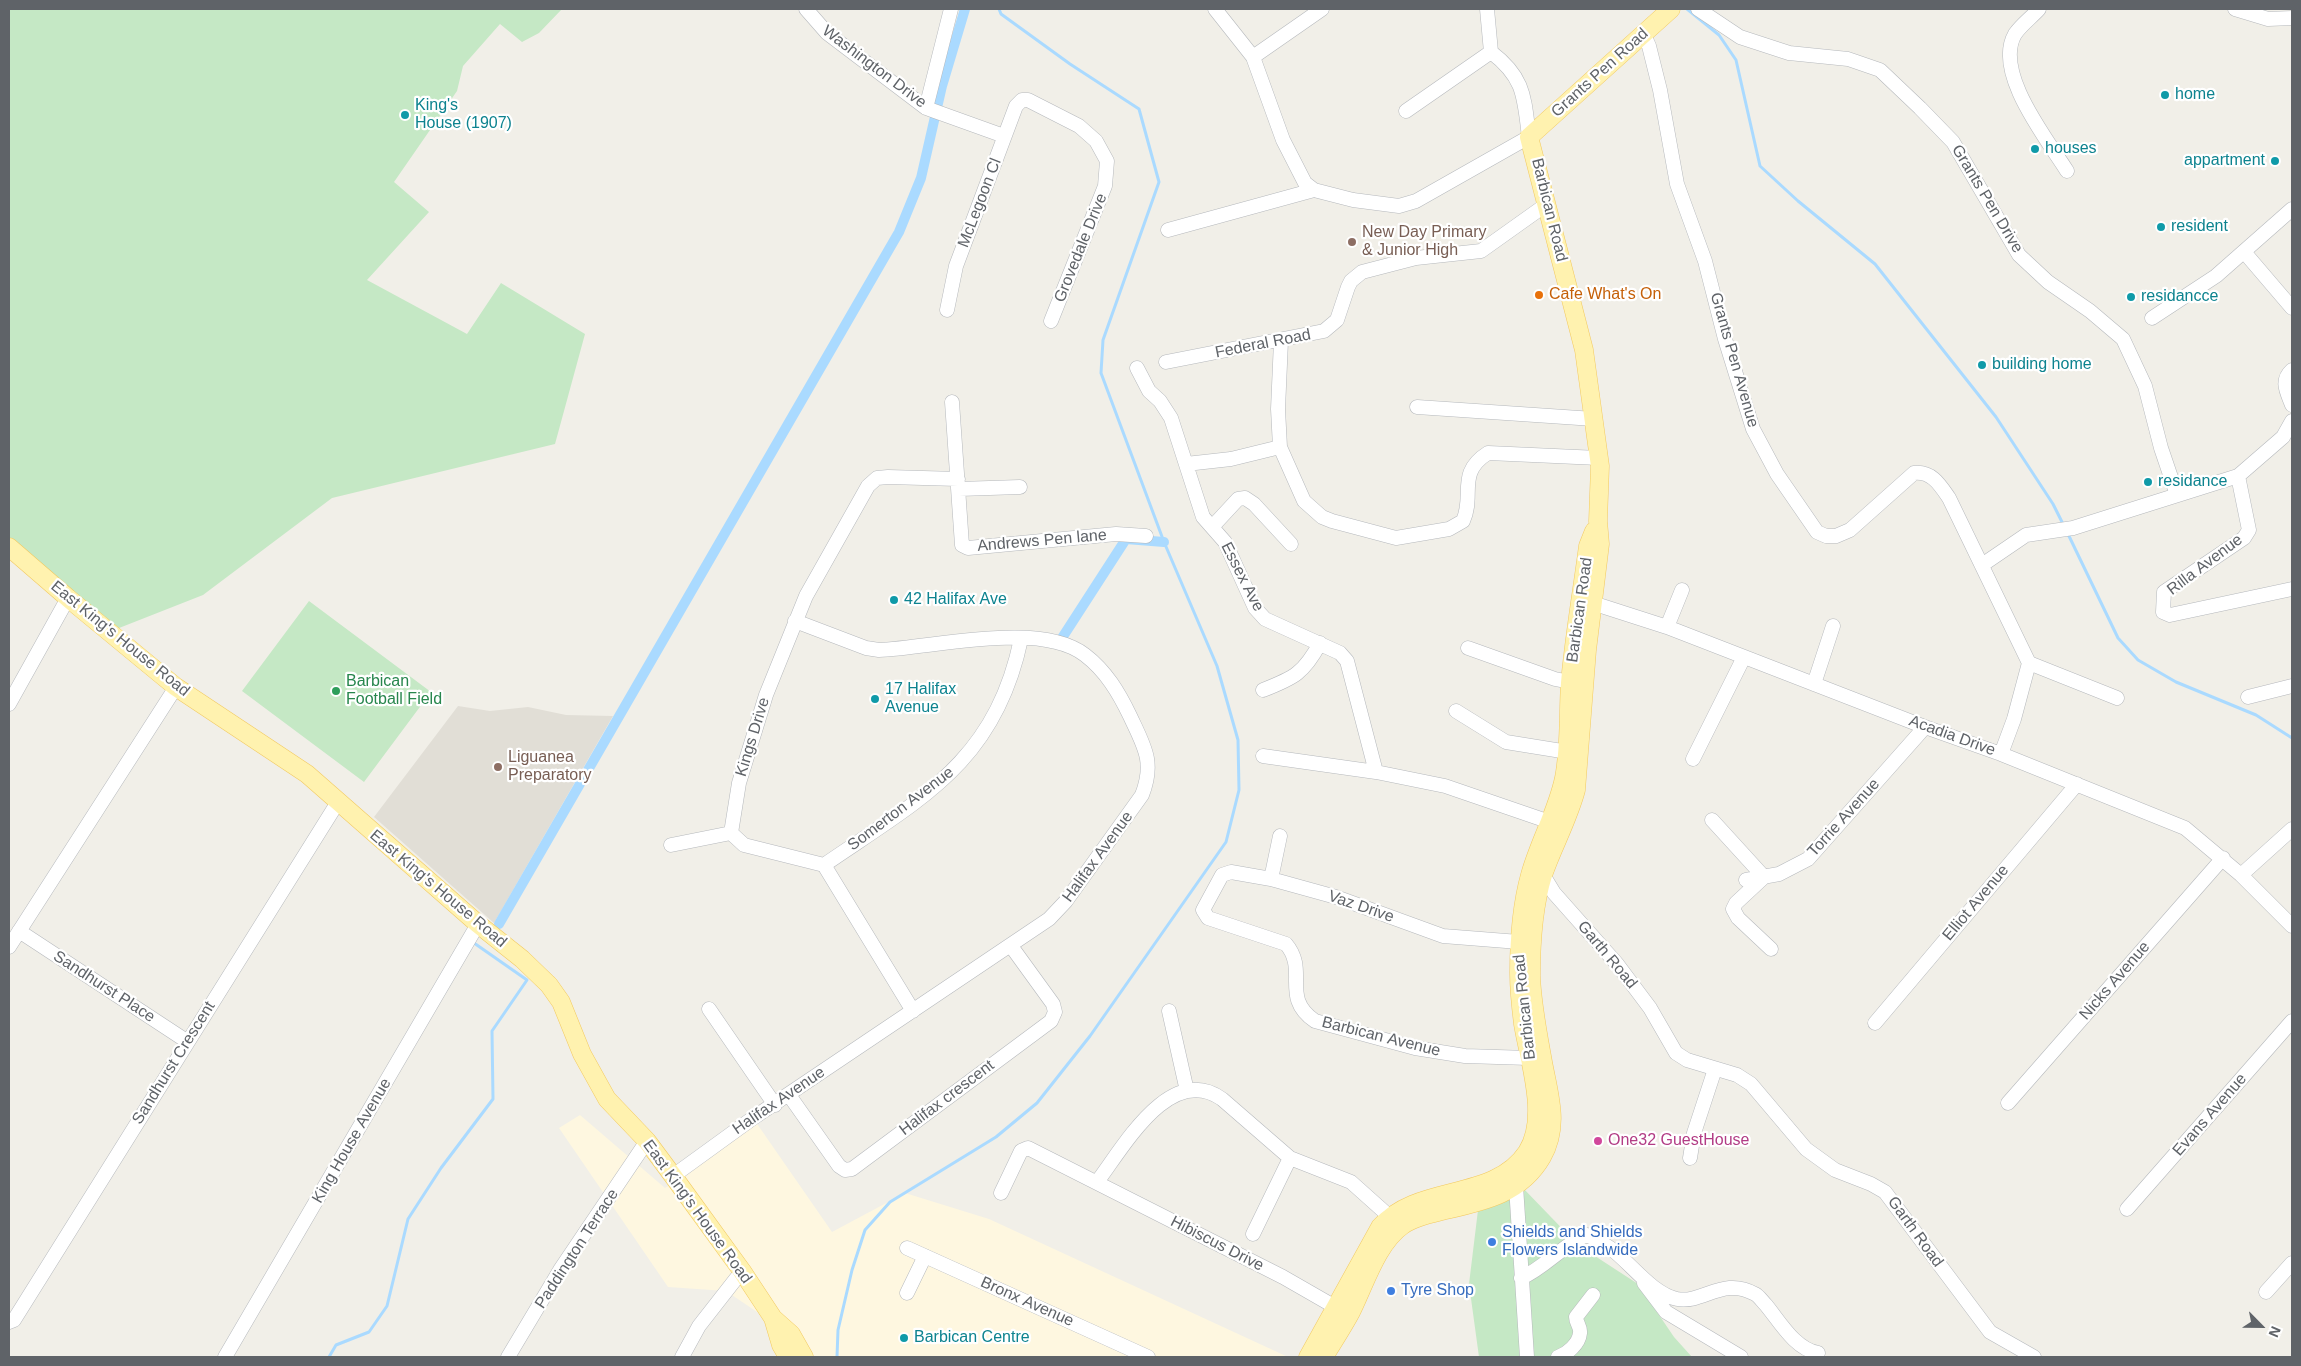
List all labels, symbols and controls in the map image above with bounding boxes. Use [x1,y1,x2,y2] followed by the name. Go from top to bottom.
[818,22,930,112] street label: Washington Drive
[1548,25,1652,121] street label: Grants Pen Road
[2175,85,2215,105] place label: home
[2159,89,2171,101] marker: home
[415,96,512,134] place label: King's House (1907)
[399,109,411,121] marker: King's House (1907)
[2045,139,2097,159] place label: houses
[1947,141,2027,257] street label: Grants Pen Drive
[2029,143,2041,155] marker: houses
[2184,151,2265,171] place label: appartment
[2269,155,2281,167] marker: appartment
[954,156,1006,250] street label: McLegoon Cl
[1527,156,1571,264] street label: Barbican Road
[1050,191,1112,305] street label: Grovedale Drive
[2171,217,2228,237] place label: resident
[2155,221,2167,233] marker: resident
[1362,223,1486,261] place label: New Day Primary & Junior High
[1346,236,1358,248] marker: New Day Primary & Junior High
[1549,285,1661,305] place label: Cafe What's On
[2141,287,2218,307] place label: residancce
[1533,289,1545,301] marker: Cafe What's On
[1706,290,1762,430] street label: Grants Pen Avenue
[2125,291,2137,303] marker: residancce
[1214,325,1312,363] street label: Federal Road
[1992,355,2092,375] place label: building home
[1976,359,1988,371] marker: building home
[2158,472,2227,492] place label: residance
[2142,476,2154,488] marker: residance
[976,526,1108,556] street label: Andrews Pen lane
[2163,530,2247,600] street label: Rilla Avenue
[1216,539,1268,615] street label: Essex Ave
[1563,556,1597,664] street label: Barbican Road
[47,577,193,701] street label: East King's House Road
[904,590,1007,610] place label: 42 Halifax Ave
[888,594,900,606] marker: 42 Halifax Ave
[346,672,442,710] place label: Barbican Football Field
[885,680,956,718] place label: 17 Halifax Avenue
[330,685,342,697] marker: Barbican Football Field
[869,693,881,705] marker: 17 Halifax Avenue
[732,695,774,779] street label: Kings Drive
[1906,711,1998,761] street label: Acadia Drive
[508,748,592,786] place label: Liguanea Preparatory
[492,761,504,773] marker: Liguanea Preparatory
[844,763,958,855] street label: Somerton Avenue
[1804,775,1884,861] street label: Torrie Avenue
[1059,808,1137,906] street label: Halifax Avenue
[366,826,510,952] street label: East King's House Road
[1939,861,2013,945] street label: Elliot Avenue
[1326,887,1396,927] street label: Vaz Drive
[1573,917,1641,993] street label: Garth Road
[2076,938,2154,1024] street label: Nicks Avenue
[50,947,158,1027] street label: Sandhurst Place
[1510,953,1540,1061] street label: Barbican Road
[128,998,220,1128] street label: Sandhurst Crescent
[1320,1013,1442,1061] street label: Barbican Avenue
[896,1056,998,1140] street label: Halifax crescent
[729,1063,829,1139] street label: Halifax Avenue
[2169,1070,2251,1160] street label: Evans Avenue
[308,1075,396,1207] street label: King House Avenue
[1608,1131,1749,1151] place label: One32 GuestHouse
[1592,1135,1604,1147] marker: One32 GuestHouse
[638,1136,756,1288] street label: East King's House Road
[531,1186,623,1312] street label: Paddington Terrace
[1883,1193,1947,1271] street label: Garth Road
[1167,1212,1267,1276] street label: Hibiscus Drive
[1502,1223,1643,1261] place label: Shields and Shields Flowers Islandwide
[1486,1236,1498,1248] marker: Shields and Shields Flowers Islandwide
[977,1273,1077,1331] street label: Bronx Avenue
[1401,1281,1474,1301] place label: Tyre Shop
[1385,1285,1397,1297] marker: Tyre Shop
[2236,1301,2286,1351] north arrow
[2265,1324,2284,1340] text: N
[914,1328,1030,1348] place label: Barbican Centre
[898,1332,910,1344] marker: Barbican Centre

